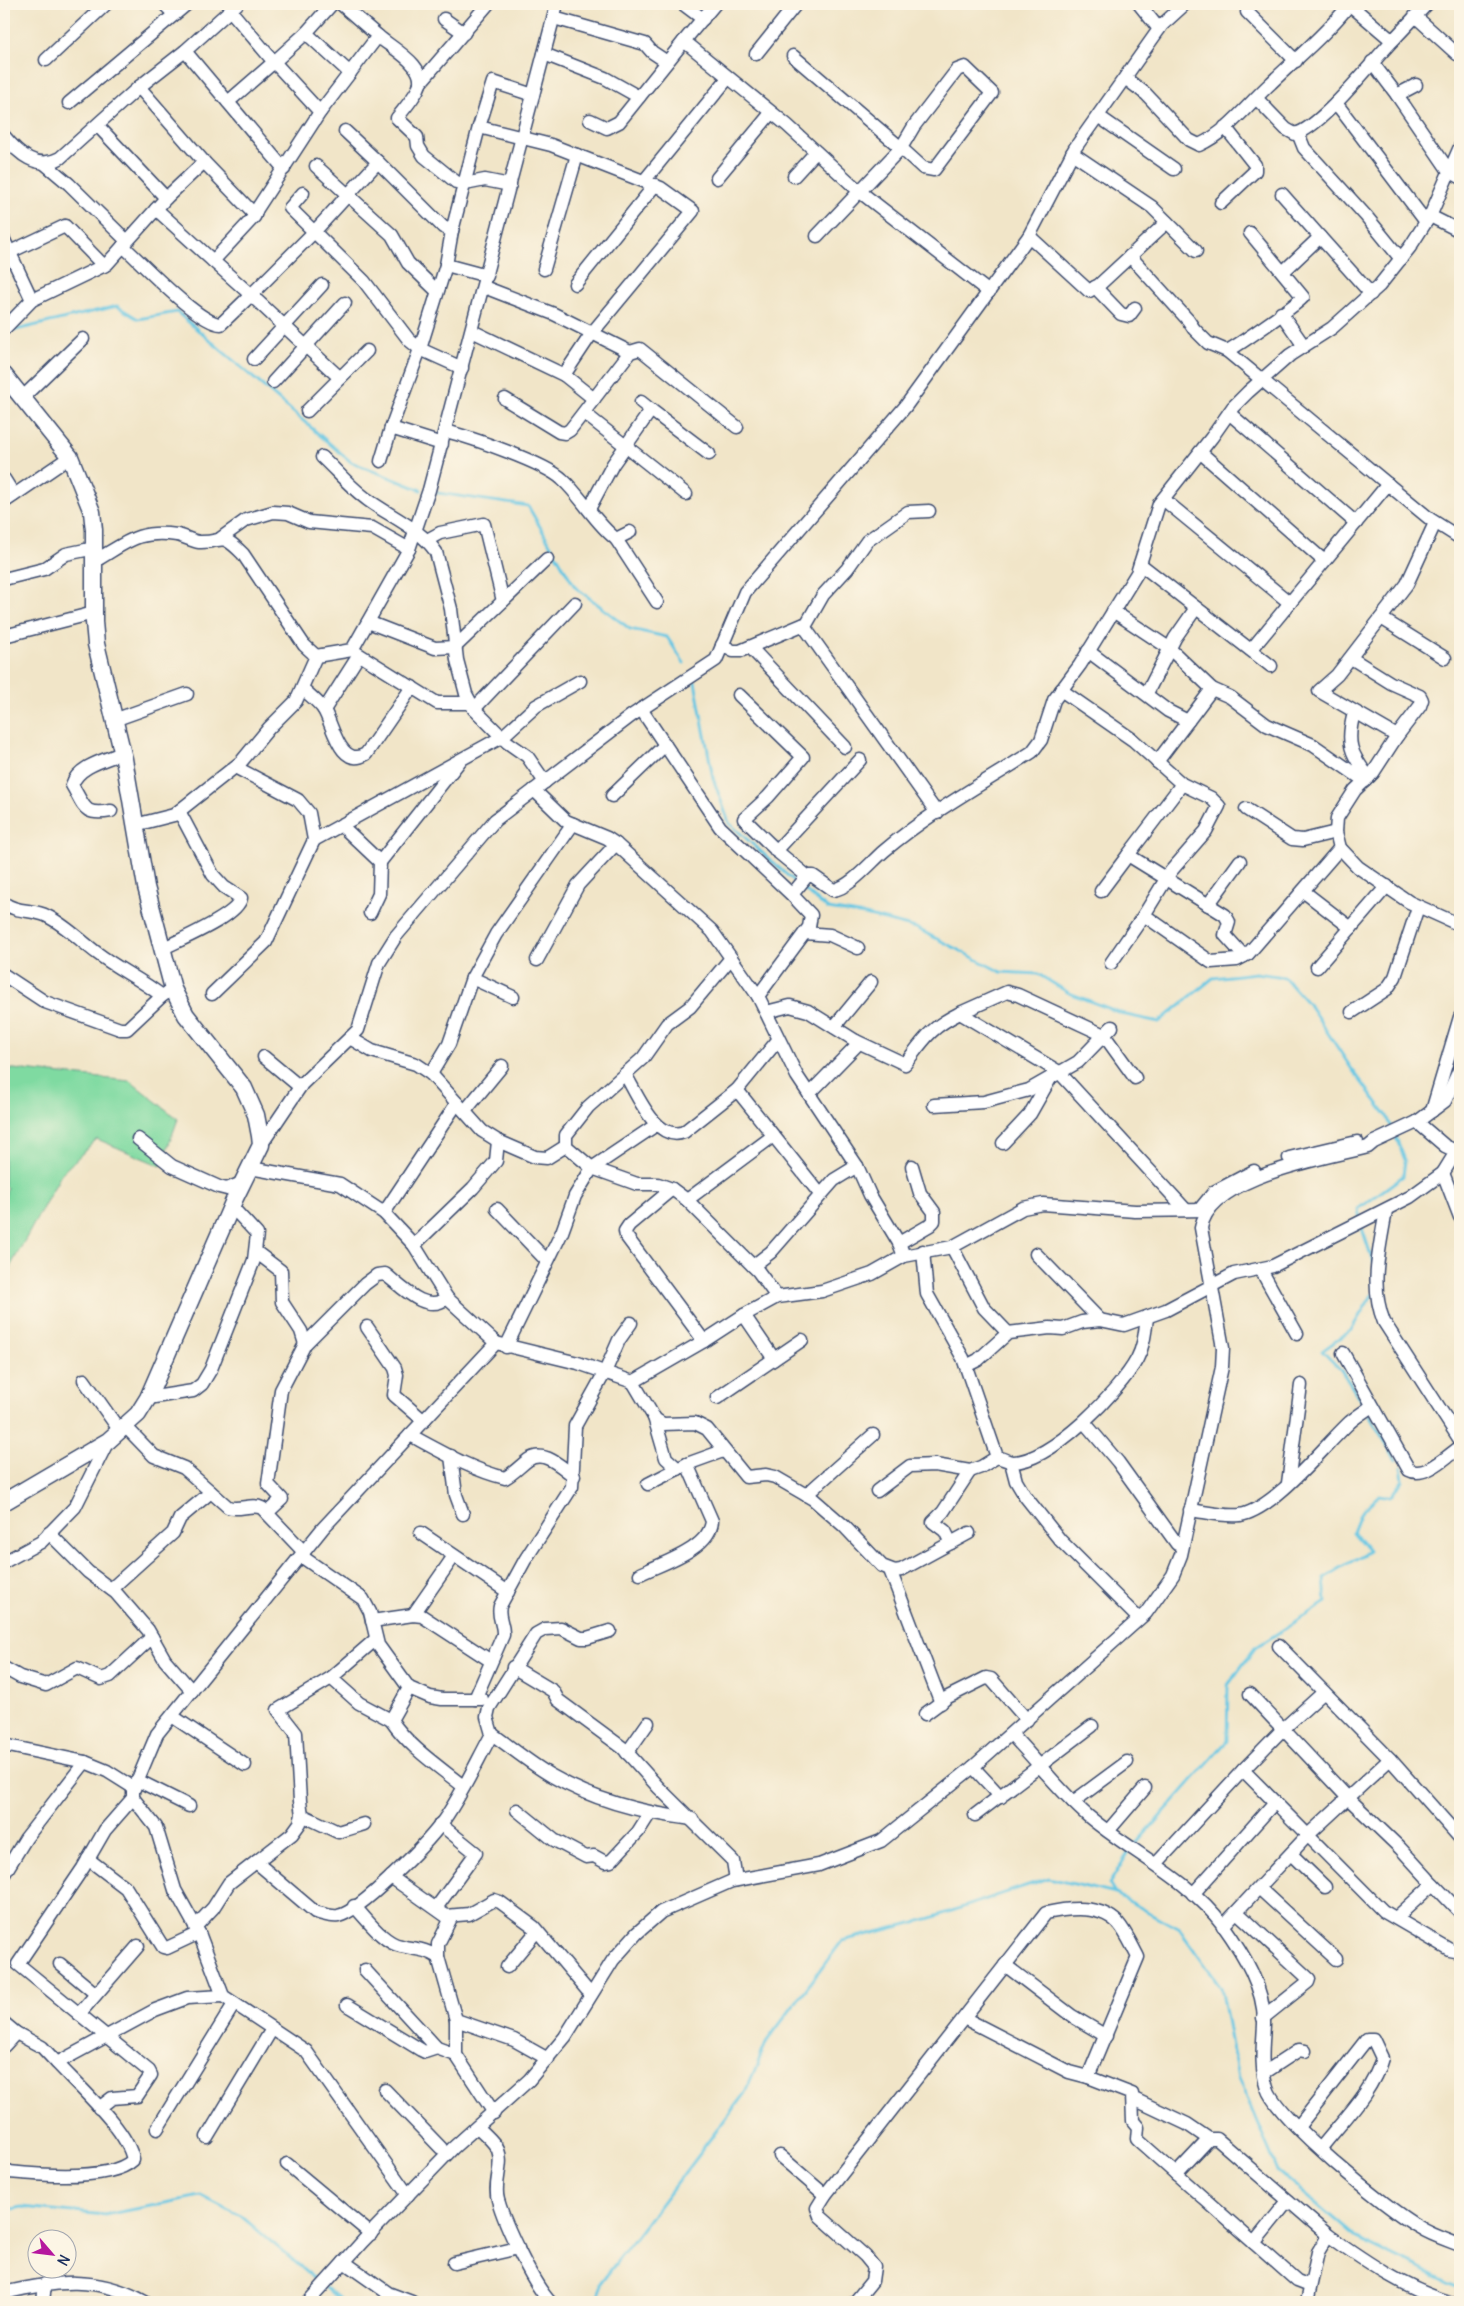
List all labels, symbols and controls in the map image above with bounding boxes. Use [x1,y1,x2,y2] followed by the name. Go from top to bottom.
[28,2228,78,2278] north arrow
[53,2252,74,2269] text: N

